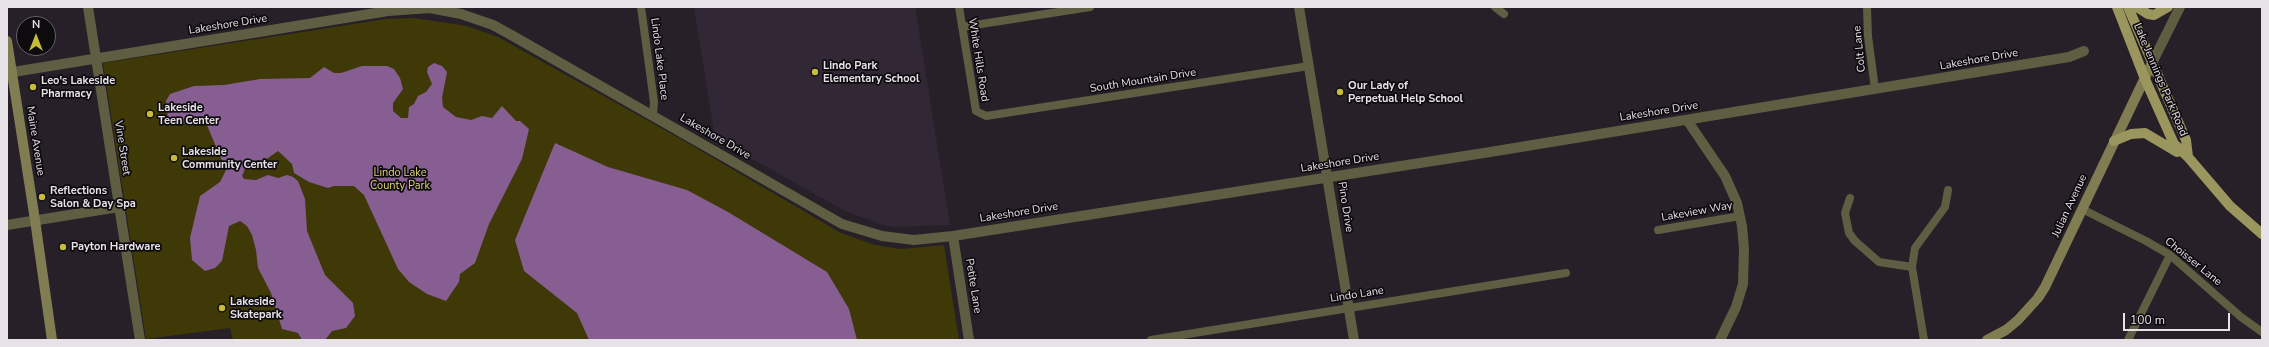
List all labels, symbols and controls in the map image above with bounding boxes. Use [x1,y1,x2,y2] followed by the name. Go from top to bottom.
[188,12,268,38] street label: Lakeshore Drive
[16,16,56,56] north arrow
[32,17,40,32] text: N
[647,17,671,101] street label: Lindo Lake Place
[965,17,991,103] street label: White Hills Road
[2130,21,2190,139] street label: Lake Jennings Park Road
[1851,25,1869,73] street label: Colt Lane
[1939,47,2019,73] street label: Lakeshore Drive
[823,59,919,85] place label: Lindo Park Elementary School
[1089,66,1197,96] street label: South Mountain Drive
[810,67,820,77] marker: Lindo Park Elementary School
[41,74,115,100] place label: Leo's Lakeside Pharmacy
[1348,79,1463,105] place label: Our Lady of Perpetual Help School
[28,82,38,92] marker: Leo's Lakeside Pharmacy
[1335,87,1345,97] marker: Our Lady of Perpetual Help School
[1619,99,1699,125] street label: Lakeshore Drive
[158,101,219,127] place label: Lakeside Teen Center
[23,105,47,177] street label: Maine Avenue
[145,109,155,119] marker: Lakeside Teen Center
[677,111,753,163] street label: Lakeshore Drive
[111,120,133,176] street label: Vine Street
[182,145,277,171] place label: Lakeside Community Center
[1300,150,1380,176] street label: Lakeshore Drive
[169,153,179,163] marker: Lakeside Community Center
[370,166,430,192] park label: Lindo Lake County Park
[2050,172,2090,240] street label: Julian Avenue
[1335,181,1355,233] street label: Pino Drive
[50,184,136,210] place label: Reflections Salon & Day Spa
[37,192,47,202] marker: Reflections Salon & Day Spa
[1660,199,1734,225] street label: Lakeview Way
[979,200,1059,226] street label: Lakeshore Drive
[2162,235,2224,289] street label: Choisser Lane
[71,240,161,254] place label: Payton Hardware
[58,242,68,252] marker: Payton Hardware
[962,258,984,314] street label: Petite Lane
[1329,284,1385,306] street label: Lindo Lane
[230,295,282,321] place label: Lakeside Skatepark
[217,303,227,313] marker: Lakeside Skatepark
[2125,305,2232,331] scale bar
[2130,312,2165,328] text: 100 m

